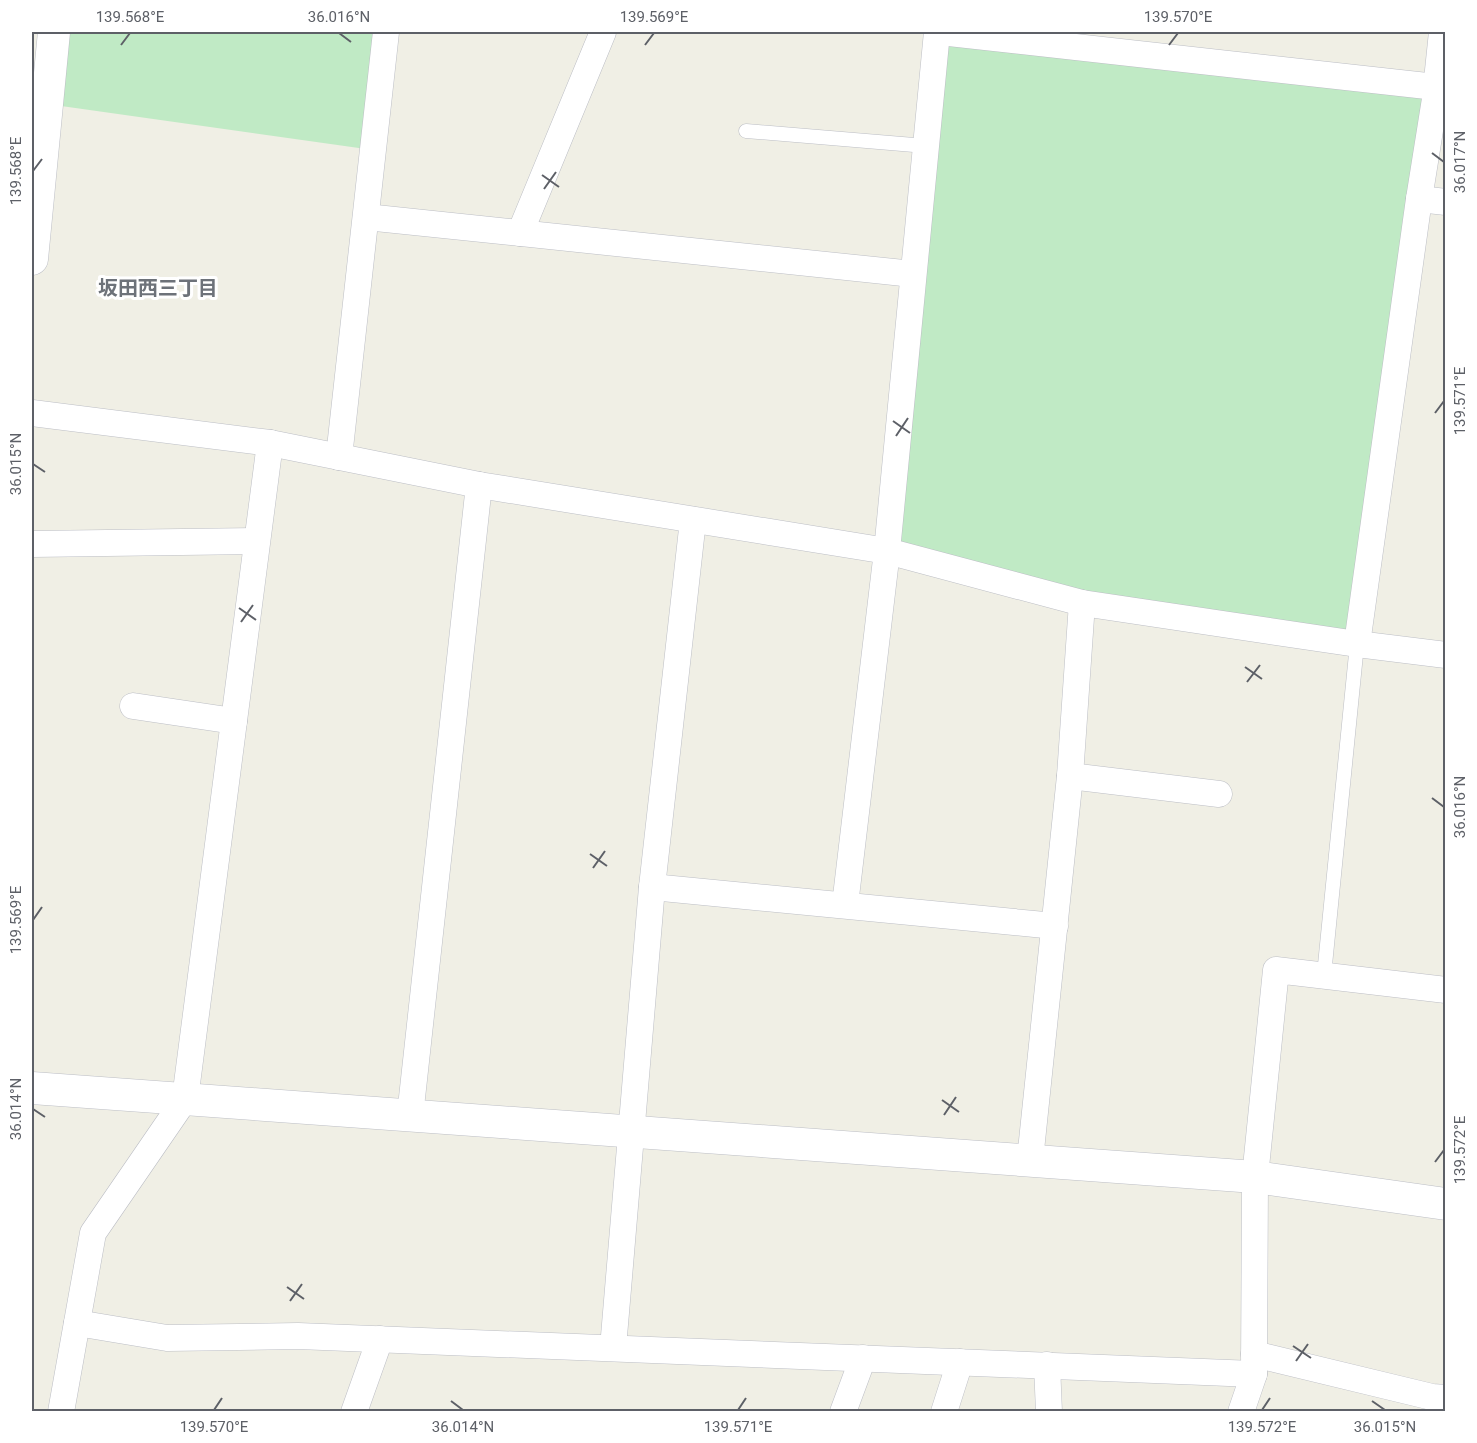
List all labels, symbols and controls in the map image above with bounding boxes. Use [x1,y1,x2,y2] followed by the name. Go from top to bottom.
[96,8,165,26] text: 139.568°E
[308,8,370,26] text: 36.016°N
[620,8,689,26] text: 139.569°E
[1144,8,1213,26] text: 139.570°E
[1451,131,1469,193] text: 36.017°N
[7,136,25,205] text: 139.568°E
[98,276,218,300] district label: 坂田西三丁目
[1451,366,1469,435] text: 139.571°E
[7,433,25,495] text: 36.015°N
[1451,776,1469,838] text: 36.016°N
[7,885,25,954] text: 139.569°E
[7,1078,25,1140] text: 36.014°N
[1451,1115,1469,1184] text: 139.572°E
[180,1418,249,1436] text: 139.570°E
[432,1418,494,1436] text: 36.014°N
[704,1418,773,1436] text: 139.571°E
[1228,1418,1297,1436] text: 139.572°E
[1354,1418,1416,1436] text: 36.015°N

